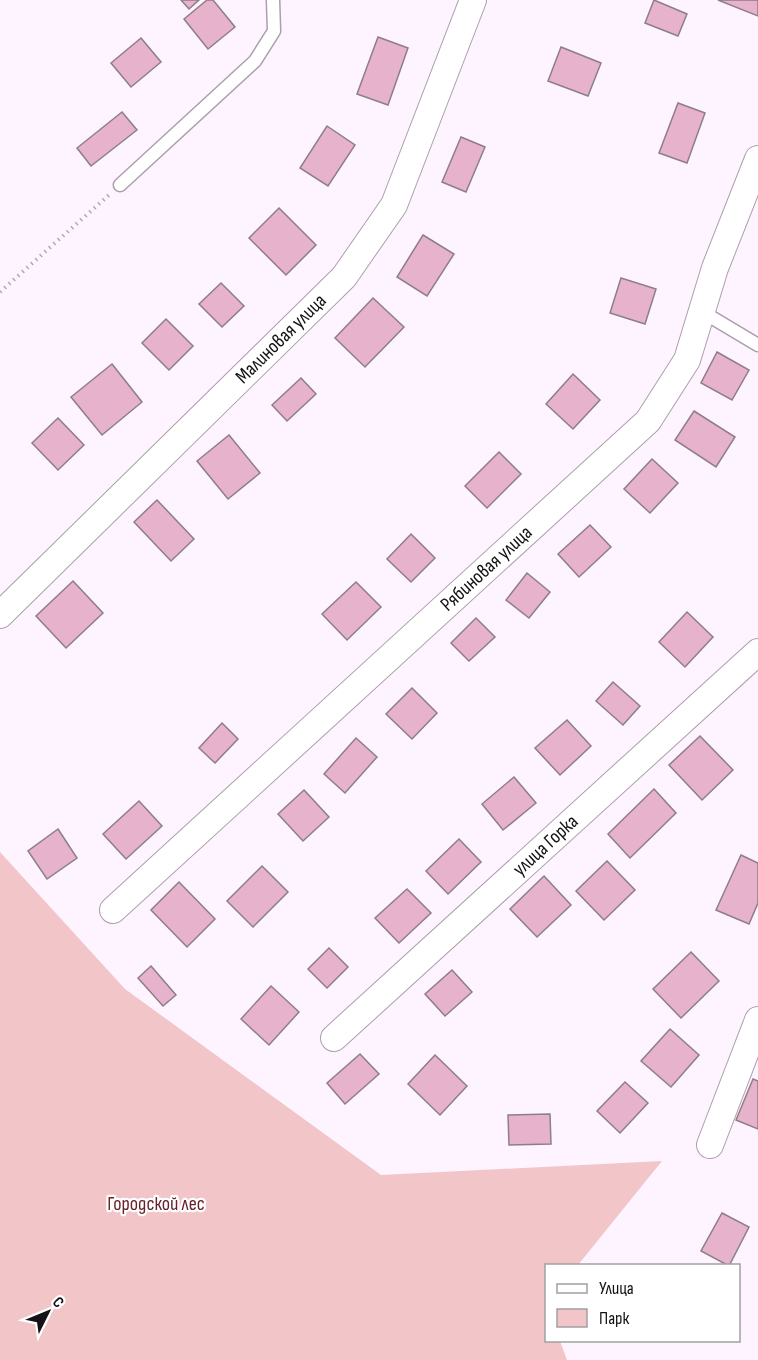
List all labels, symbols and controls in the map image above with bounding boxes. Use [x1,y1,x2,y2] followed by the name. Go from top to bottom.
[231,289,331,389] street label: Малиновая улица
[436,521,537,617] street label: Рябиновая улица
[508,810,583,881] street label: улица Горка
[107,1192,205,1216] park label: Городской лес
[545,1264,740,1342] legend
[599,1278,634,1299] text: Улица
[18,1282,78,1342] north arrow
[48,1293,68,1312] text: С
[599,1308,630,1329] text: Парк

